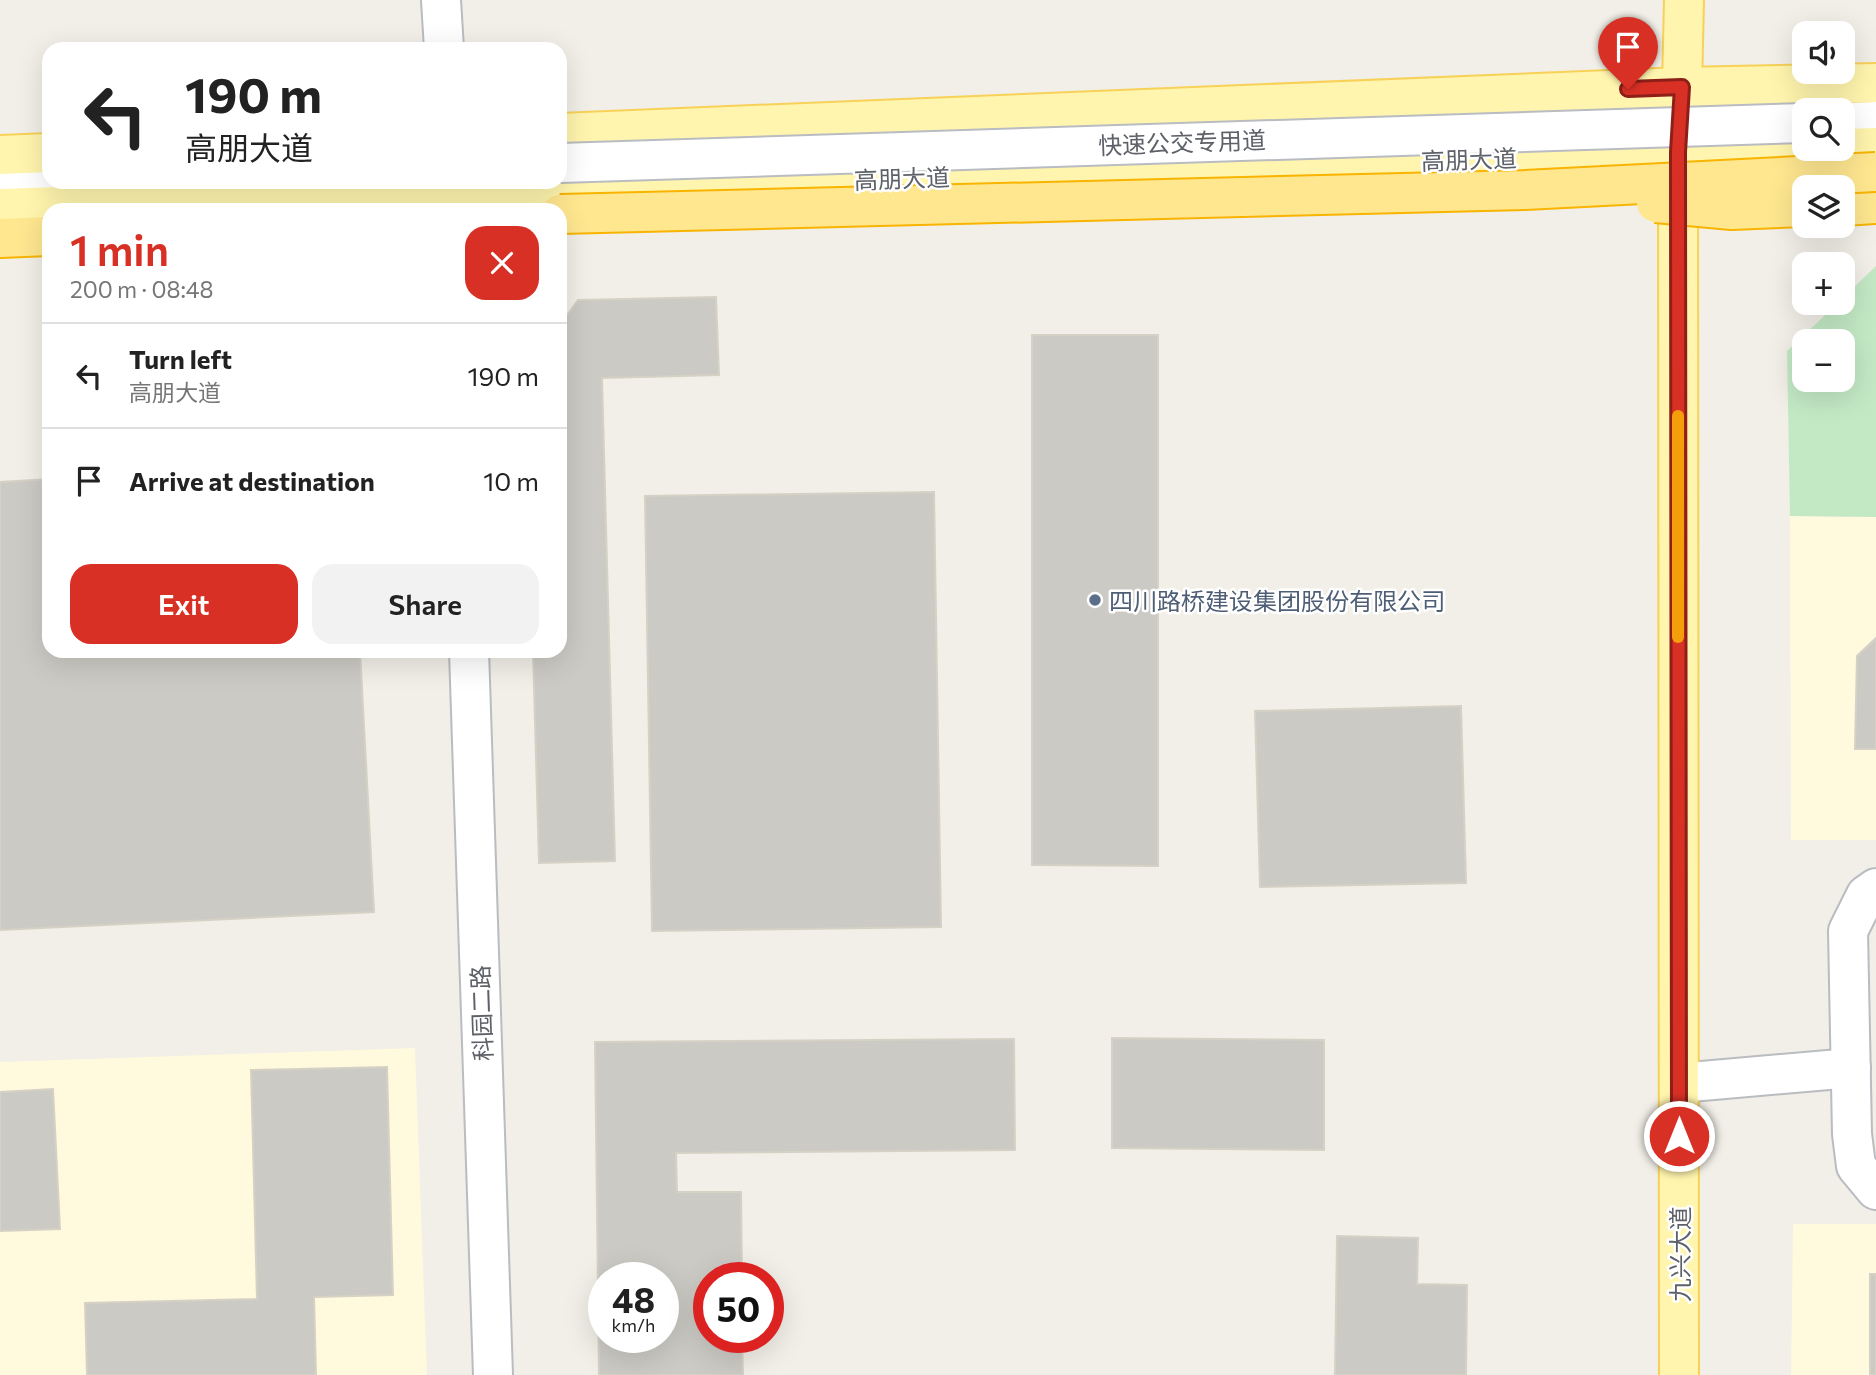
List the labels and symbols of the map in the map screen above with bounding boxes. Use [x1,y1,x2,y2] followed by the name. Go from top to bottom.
[1598,17,1658,89] pin
[1098,125,1266,159] street label: 快速公交专用道
[1421,143,1517,175] street label: 高朋大道
[854,162,950,194] street label: 高朋大道
[1109,586,1445,615] place label: 四川路桥建设集团股份有限公司
[1087,592,1103,608] marker: 四川路桥建设集团股份有限公司
[465,965,497,1061] street label: 科园二路
[1642,1099,1716,1173] position arrow
[1665,1206,1694,1302] street label: 九兴大道
[693,1262,784,1353] speed limit sign: 50

